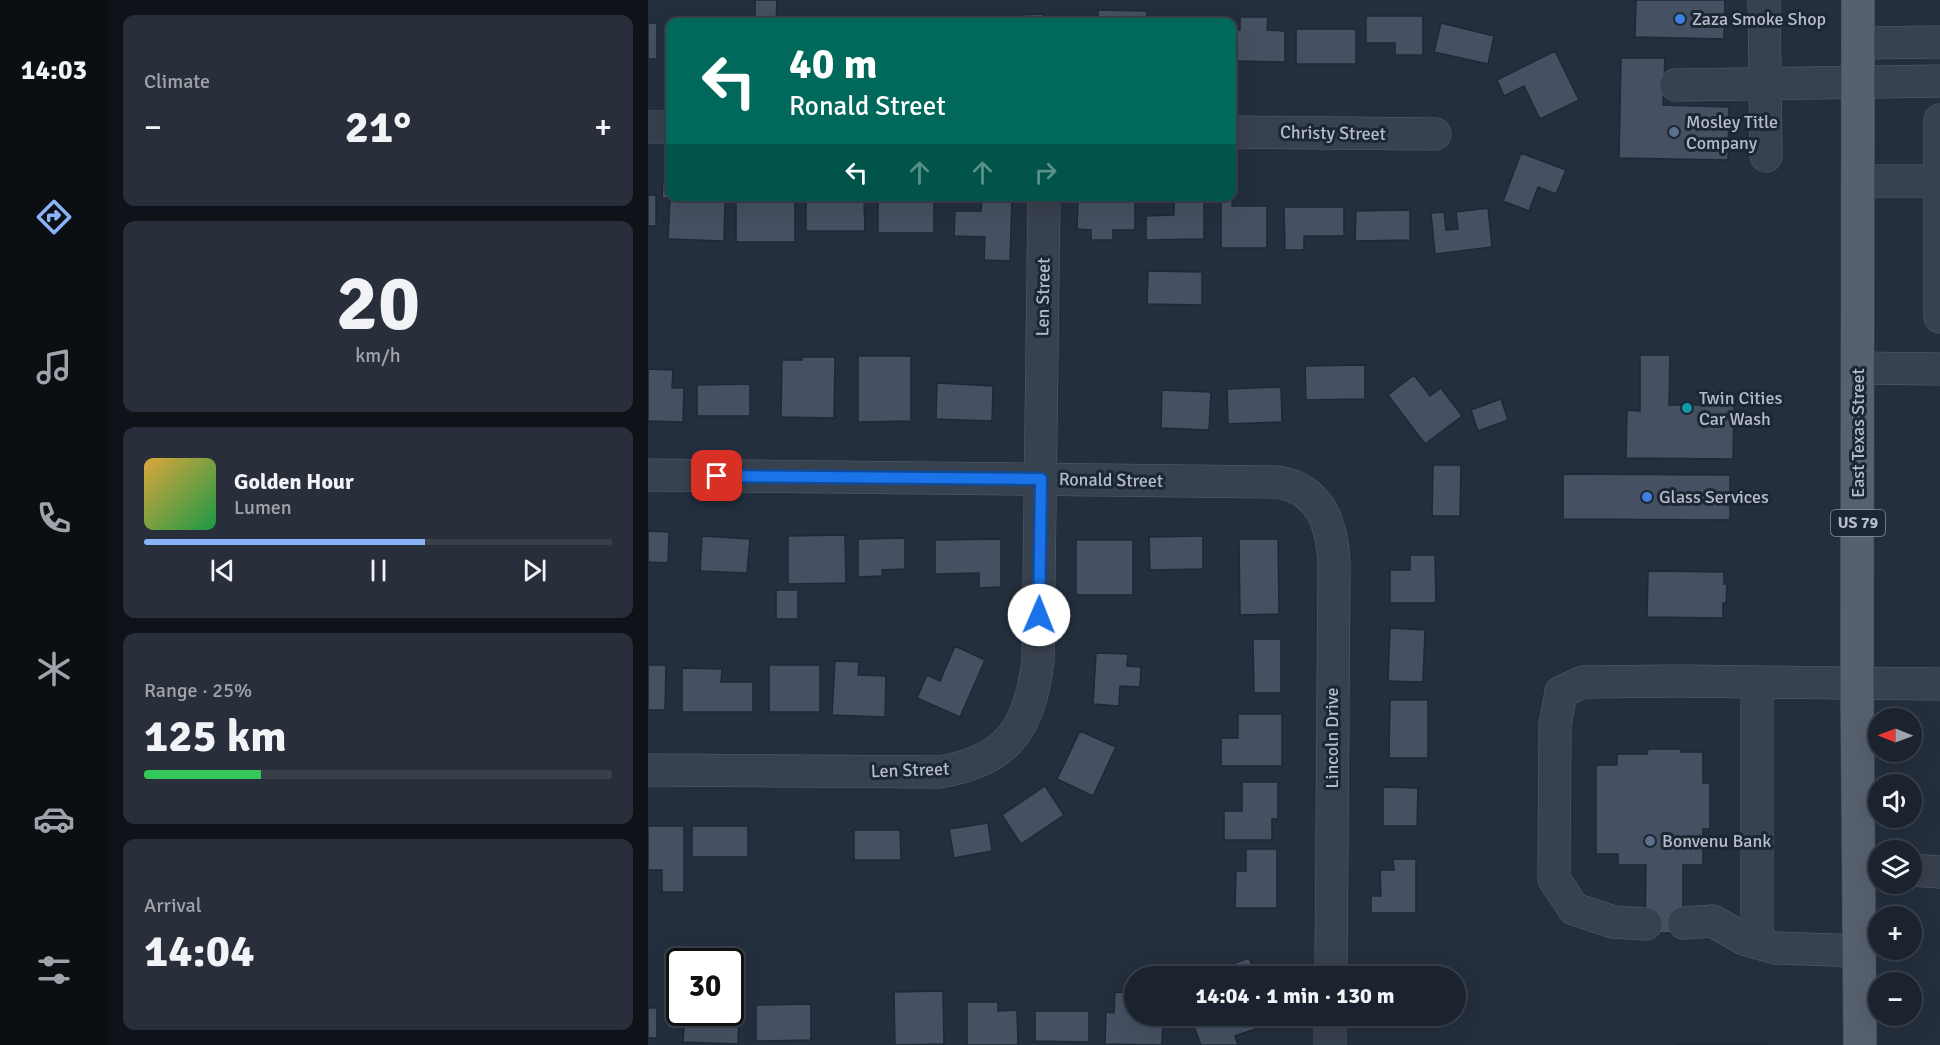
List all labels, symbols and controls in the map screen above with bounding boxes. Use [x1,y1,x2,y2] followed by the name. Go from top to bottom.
[1692,8,1826,30] place label: Zaza Smoke Shop
[1673,12,1687,26] marker: Zaza Smoke Shop
[789,39,878,90] text: 40 m
[690,42,768,120] icon: left
[21,54,87,87] text: 14:03
[144,69,210,94] text: Climate
[789,90,946,123] text: Ronald Street
[345,100,411,155] text: 21°
[144,107,162,148] text: −
[594,107,612,148] text: +
[1686,111,1778,154] place label: Mosley Title Company
[1280,121,1386,145] street label: Christy Street
[1667,125,1681,139] marker: Mosley Title Company
[840,156,873,189] icon: left
[903,156,936,189] icon: ahead
[966,156,999,189] icon: ahead
[1029,156,1062,189] icon: right
[33,196,75,238] icon: directions
[336,256,420,352] text: 20
[1031,258,1055,336] street label: Len Street
[355,343,401,368] text: km/h
[33,346,75,388] icon: music
[1847,368,1869,498] street label: East Texas Street
[1699,387,1782,430] place label: Twin Cities Car Wash
[1680,401,1694,415] marker: Twin Cities Car Wash
[691,450,742,501] pin
[700,459,733,492] icon: arrive
[234,468,354,495] text: Golden Hour
[1059,468,1163,492] street label: Ronald Street
[1659,486,1769,508] place label: Glass Services
[1640,490,1654,504] marker: Glass Services
[234,495,292,520] text: Lumen
[33,497,75,539] icon: phone
[1831,510,1885,536] road number: US 79
[206,554,239,587] icon: previous
[362,554,395,587] icon: pause
[518,554,551,587] icon: next
[1007,583,1071,647] position arrow
[33,648,75,690] icon: climate
[144,678,252,703] text: Range · 25%
[1321,688,1343,788] street label: Lincoln Drive
[1868,708,1922,762] north arrow
[1868,708,1922,1026] map controls
[144,709,287,764] text: 125 km
[870,758,950,782] street label: Len Street
[1868,774,1922,828] button: sound
[33,798,75,840] icon: car
[1662,830,1771,852] place label: Bonvenu Bank
[1643,834,1657,848] marker: Bonvenu Bank
[1868,840,1922,894] button: layers
[144,893,202,918] text: Arrival
[1868,906,1922,960] button: +
[144,924,254,979] text: 14:04
[666,948,744,1026] speed limit sign: 30
[33,949,75,991] icon: filters
[1868,972,1922,1026] button: −
[1195,982,1395,1009] text: 14:04 · 1 min · 130 m

